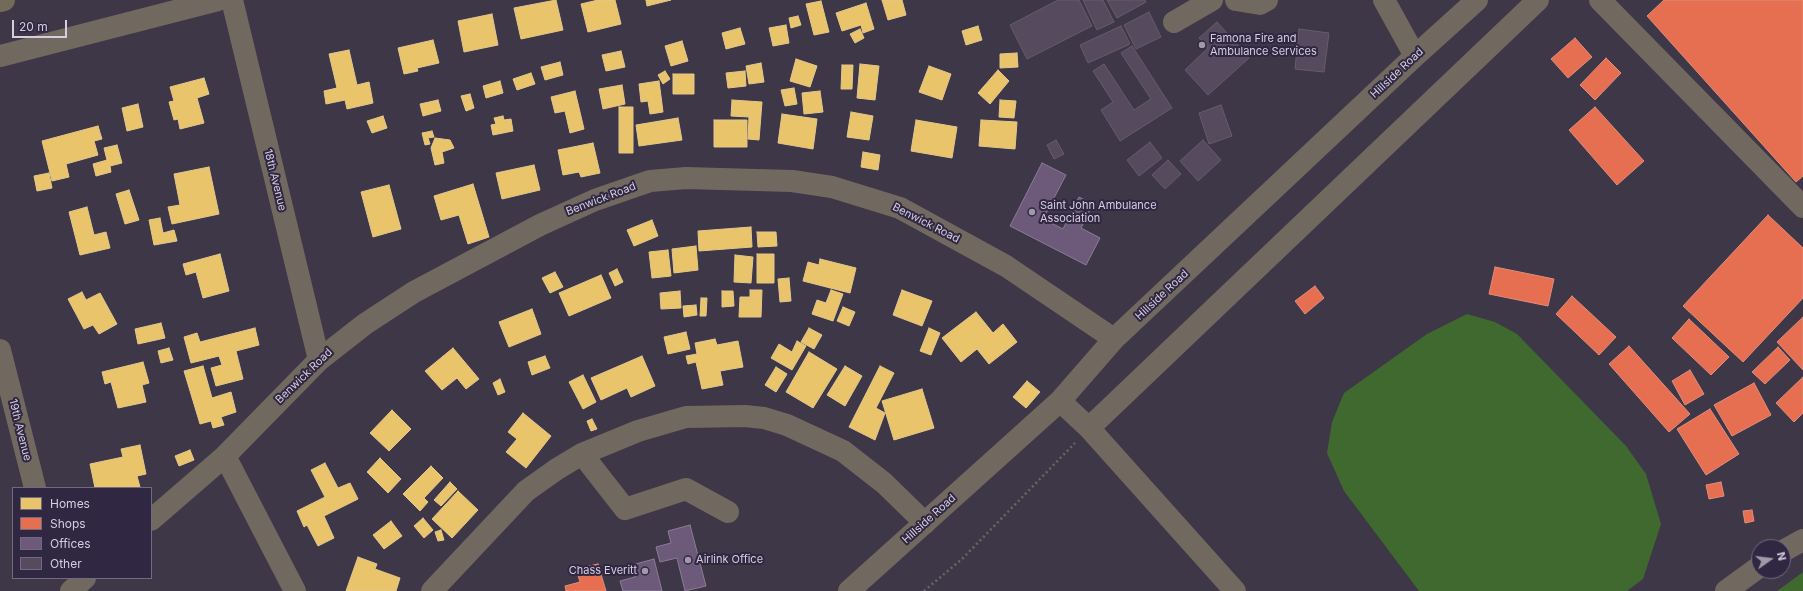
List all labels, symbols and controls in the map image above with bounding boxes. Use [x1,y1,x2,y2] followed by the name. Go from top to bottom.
[14,12,69,38] scale bar
[19,19,48,34] text: 20 m
[1210,32,1317,58] place label: Famona Fire and Ambulance Services
[1197,40,1207,50] marker: Famona Fire and Ambulance Services
[1368,45,1426,101] street label: Hillside Road
[261,148,289,212] street label: 18th Avenue
[564,180,638,218] street label: Benwick Road
[1040,199,1157,225] place label: Saint John Ambulance Association
[890,200,962,246] street label: Benwick Road
[1027,207,1037,217] marker: Saint John Ambulance Association
[1133,267,1191,323] street label: Hillside Road
[273,346,335,406] street label: Benwick Road
[6,398,34,462] street label: 19th Avenue
[12,487,152,579] legend
[900,492,958,546] street label: Hillside Road
[50,496,90,511] text: Homes
[50,516,86,531] text: Shops
[50,536,91,551] text: Offices
[1751,539,1791,579] north arrow
[1774,551,1789,562] text: N
[696,553,763,567] place label: Airlink Office
[683,555,693,565] marker: Airlink Office
[50,556,82,571] text: Other
[569,564,637,578] place label: Chass Everitt
[640,566,650,576] marker: Chass Everitt

